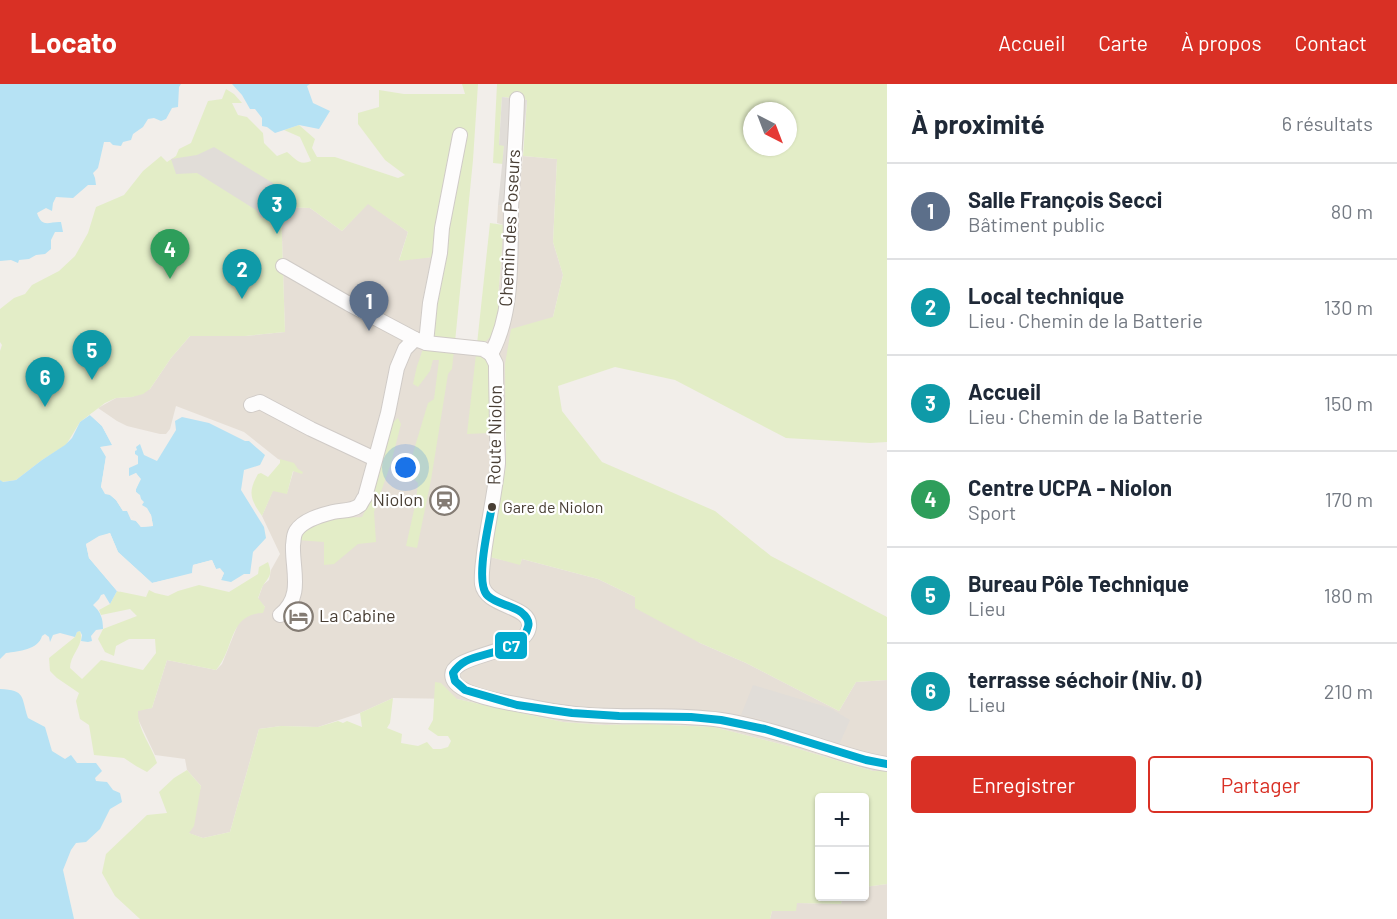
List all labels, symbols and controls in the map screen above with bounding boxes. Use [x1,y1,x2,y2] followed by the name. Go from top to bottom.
[30,25,117,59] text: Locato
[998,30,1065,55] text: Accueil
[1098,30,1148,55] text: Carte
[1181,30,1262,55] text: À propos
[1295,30,1367,55] text: Contact
[743,102,797,156] north arrow
[911,108,1045,139] text: À proximité
[1282,111,1373,135] text: 6 résultats
[494,149,524,307] street label: Chemin des Poseurs
[258,184,296,234] pin: 3
[968,186,1162,212] text: Salle François Secci
[927,199,934,223] text: 1
[1331,199,1373,223] text: 80 m
[968,212,1105,236] text: Bâtiment public
[150,230,190,279] pin: 4
[222,250,262,299] pin: 2
[350,282,388,331] pin: 1
[968,282,1124,308] text: Local technique
[925,295,936,319] text: 2
[1324,295,1373,319] text: 130 m
[968,308,1203,332] text: Lieu · Chemin de la Batterie
[72,330,112,380] pin: 5
[26,358,64,407] pin: 6
[968,378,1041,404] text: Accueil
[482,385,506,485] street label: Route Niolon
[925,391,936,415] text: 3
[1324,391,1373,415] text: 150 m
[968,404,1203,428] text: Lieu · Chemin de la Batterie
[391,453,420,482] your location
[968,474,1172,500] text: Centre UCPA - Niolon
[428,484,460,516] station icon: Niolon
[924,487,937,511] text: 4
[1325,487,1373,511] text: 170 m
[373,488,423,510] place label: Niolon
[503,497,603,516] place label: Gare de Niolon
[968,500,1016,524] text: Sport
[486,501,498,513] marker: Gare de Niolon
[968,570,1189,596] text: Bureau Pôle Technique
[925,583,936,607] text: 5
[1324,583,1373,607] text: 180 m
[968,596,1006,620] text: Lieu
[282,600,314,632] hotel icon: La Cabine
[319,604,396,626] place label: La Cabine
[494,631,528,660] line badge: C7
[502,636,520,655] text: C7
[968,666,1201,692] text: terrasse séchoir (Niv. 0)
[925,679,936,703] text: 6
[1324,679,1373,703] text: 210 m
[968,692,1006,716] text: Lieu
[911,756,1136,813] button: Enregistrer
[1148,756,1373,813] button: Partager
[815,793,869,901] map controls
[815,793,869,847] button: +
[815,847,869,901] button: −

